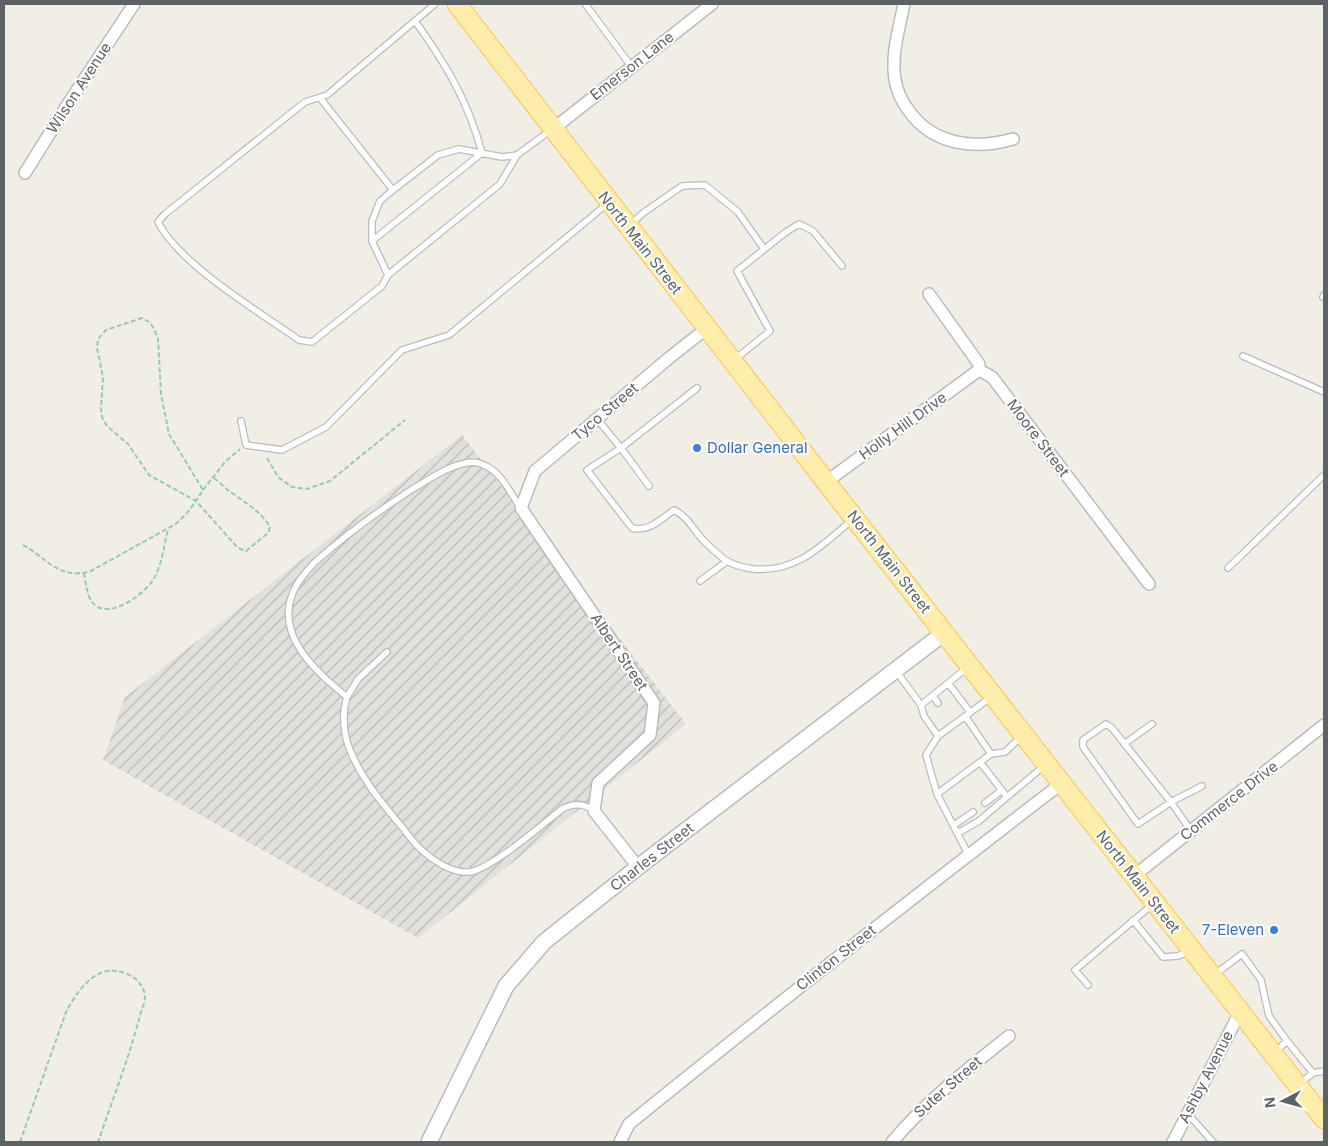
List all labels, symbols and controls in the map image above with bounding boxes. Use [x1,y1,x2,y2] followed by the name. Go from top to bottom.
[586,27,677,104] street label: Emerson Lane
[42,39,115,137] street label: Wilson Avenue
[594,188,686,298] street label: North Main Street
[568,378,642,445] street label: Tyco Street
[855,387,950,464] street label: Holly Hill Drive
[1003,395,1074,480] street label: Moore Street
[707,438,808,457] place label: Dollar General
[691,442,703,454] marker: Dollar General
[843,507,935,617] street label: North Main Street
[587,609,652,694] street label: Albert Street
[1176,756,1281,845] street label: Commerce Drive
[606,818,697,895] street label: Charles Street
[1092,827,1184,937] street label: North Main Street
[792,920,880,995] street label: Clinton Street
[1202,920,1264,939] place label: 7-Eleven
[1268,924,1280,936] marker: 7-Eleven
[1174,1027,1237,1126] street label: Ashby Avenue
[910,1052,986,1121] street label: Suter Street
[1258,1076,1308,1126] north arrow
[1261,1096,1279,1109] text: N

